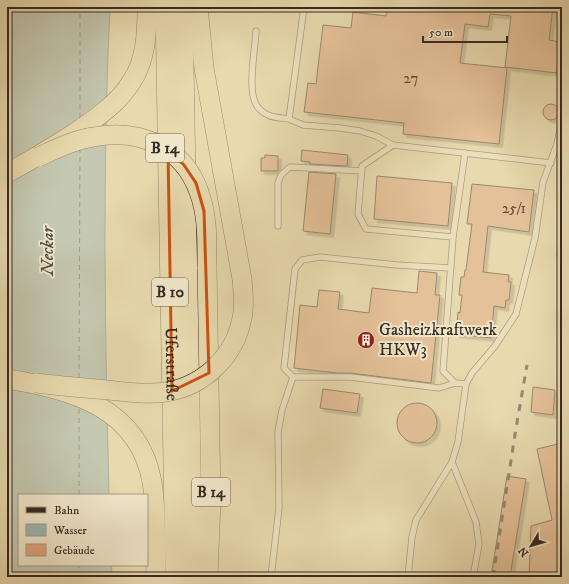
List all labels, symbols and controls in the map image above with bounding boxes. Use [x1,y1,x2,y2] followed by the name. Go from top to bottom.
[423,18,507,44] scale bar
[429,25,453,40] text: 50 m
[404,69,419,88] house number: 27
[146,134,184,162] road number: B 14
[502,199,526,218] house number: 25/1
[37,225,59,277] water label: Neckar
[152,278,188,306] road number: B 10
[379,319,497,361] place label: Gasheizkraftwerk HKW3
[160,327,183,401] street label: Uferstraße
[356,330,376,350] building icon: Gasheizkraftwerk HKW3
[192,478,230,506] road number: B 14
[18,494,148,566] legend
[54,503,80,518] text: Bahn
[53,523,87,538] text: Wasser
[511,526,551,566] north arrow
[54,543,95,558] text: Gebäude
[516,544,532,559] text: N

